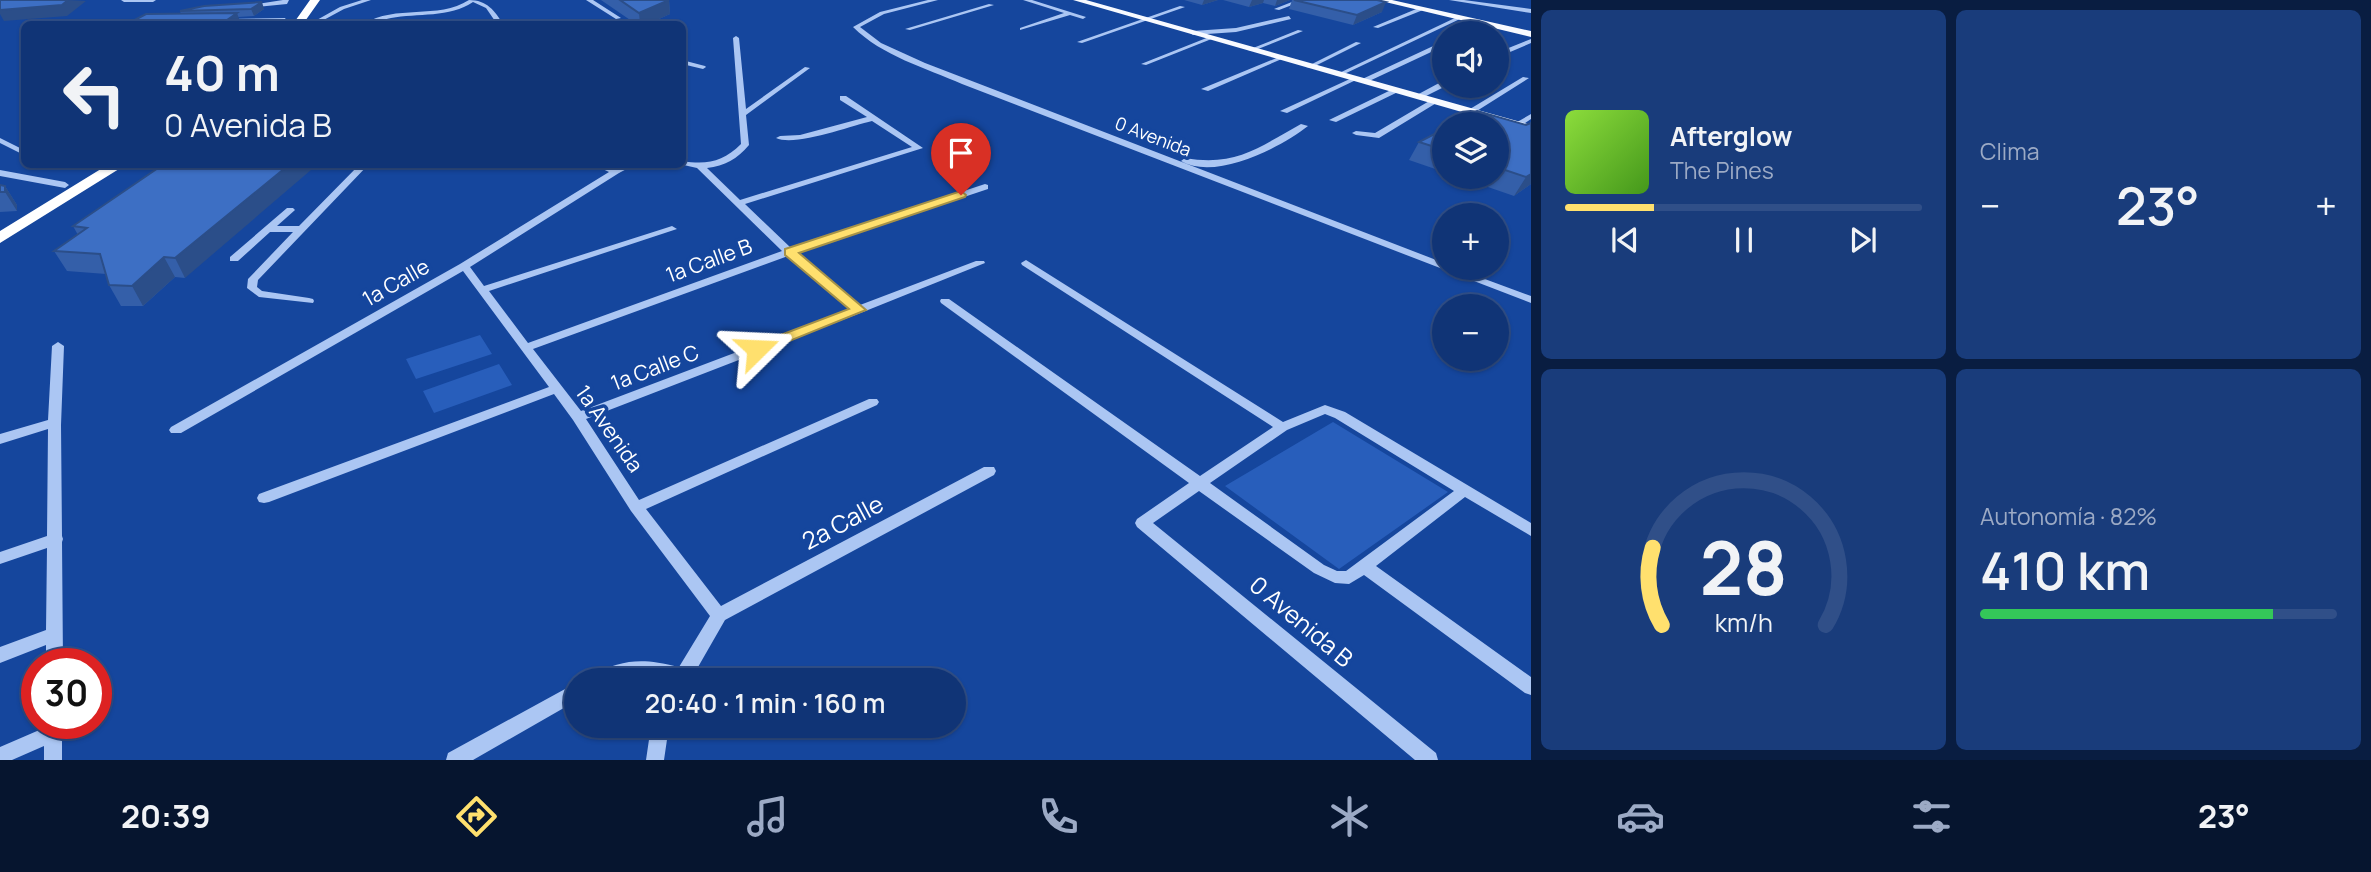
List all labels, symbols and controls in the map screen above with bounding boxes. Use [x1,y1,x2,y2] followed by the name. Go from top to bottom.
[1432,21,1509,371] map controls
[1432,21,1509,98] button: sound
[164,39,280,106] text: 40 m
[49,49,140,140] icon: left
[164,103,332,147] text: 0 Avenida B
[1112,111,1195,162] street label: 0 Avenida
[1432,112,1509,189] button: layers
[1670,118,1792,154] text: Afterglow
[931,123,991,195] pin
[942,134,980,172] icon: arrive
[1980,135,2039,167] text: Clima
[1670,154,1774,186] text: The Pines
[2116,170,2200,241] text: 23°
[1980,179,2001,231] text: −
[2315,179,2337,231] text: +
[1432,203,1509,280] button: +
[1606,221,1644,259] icon: previous
[1725,221,1763,259] icon: pause
[1844,221,1882,259] icon: next
[662,231,756,289] street label: 1a Calle B
[357,252,434,312] street label: 1a Calle
[1432,294,1509,371] button: −
[720,312,794,386] position arrow
[607,338,703,397] street label: 1a Calle C
[570,379,650,478] street label: 1a Avenida
[796,487,889,557] street label: 2a Calle
[1980,500,2157,532] text: Autonomía · 82%
[1700,518,1787,618] text: 28
[1980,535,2150,606] text: 410 km
[1243,568,1361,674] street label: 0 Avenida B
[1714,605,1773,640] text: km/h
[21,648,112,739] speed limit sign: 30
[645,685,885,721] text: 20:40 · 1 min · 160 m
[452,792,501,841] icon: directions
[743,792,792,841] icon: music
[1034,792,1083,841] icon: phone
[1325,792,1374,841] icon: climate
[1616,792,1665,841] icon: car
[1907,792,1956,841] icon: filters
[121,794,211,838] text: 20:39
[2198,794,2250,838] text: 23°

